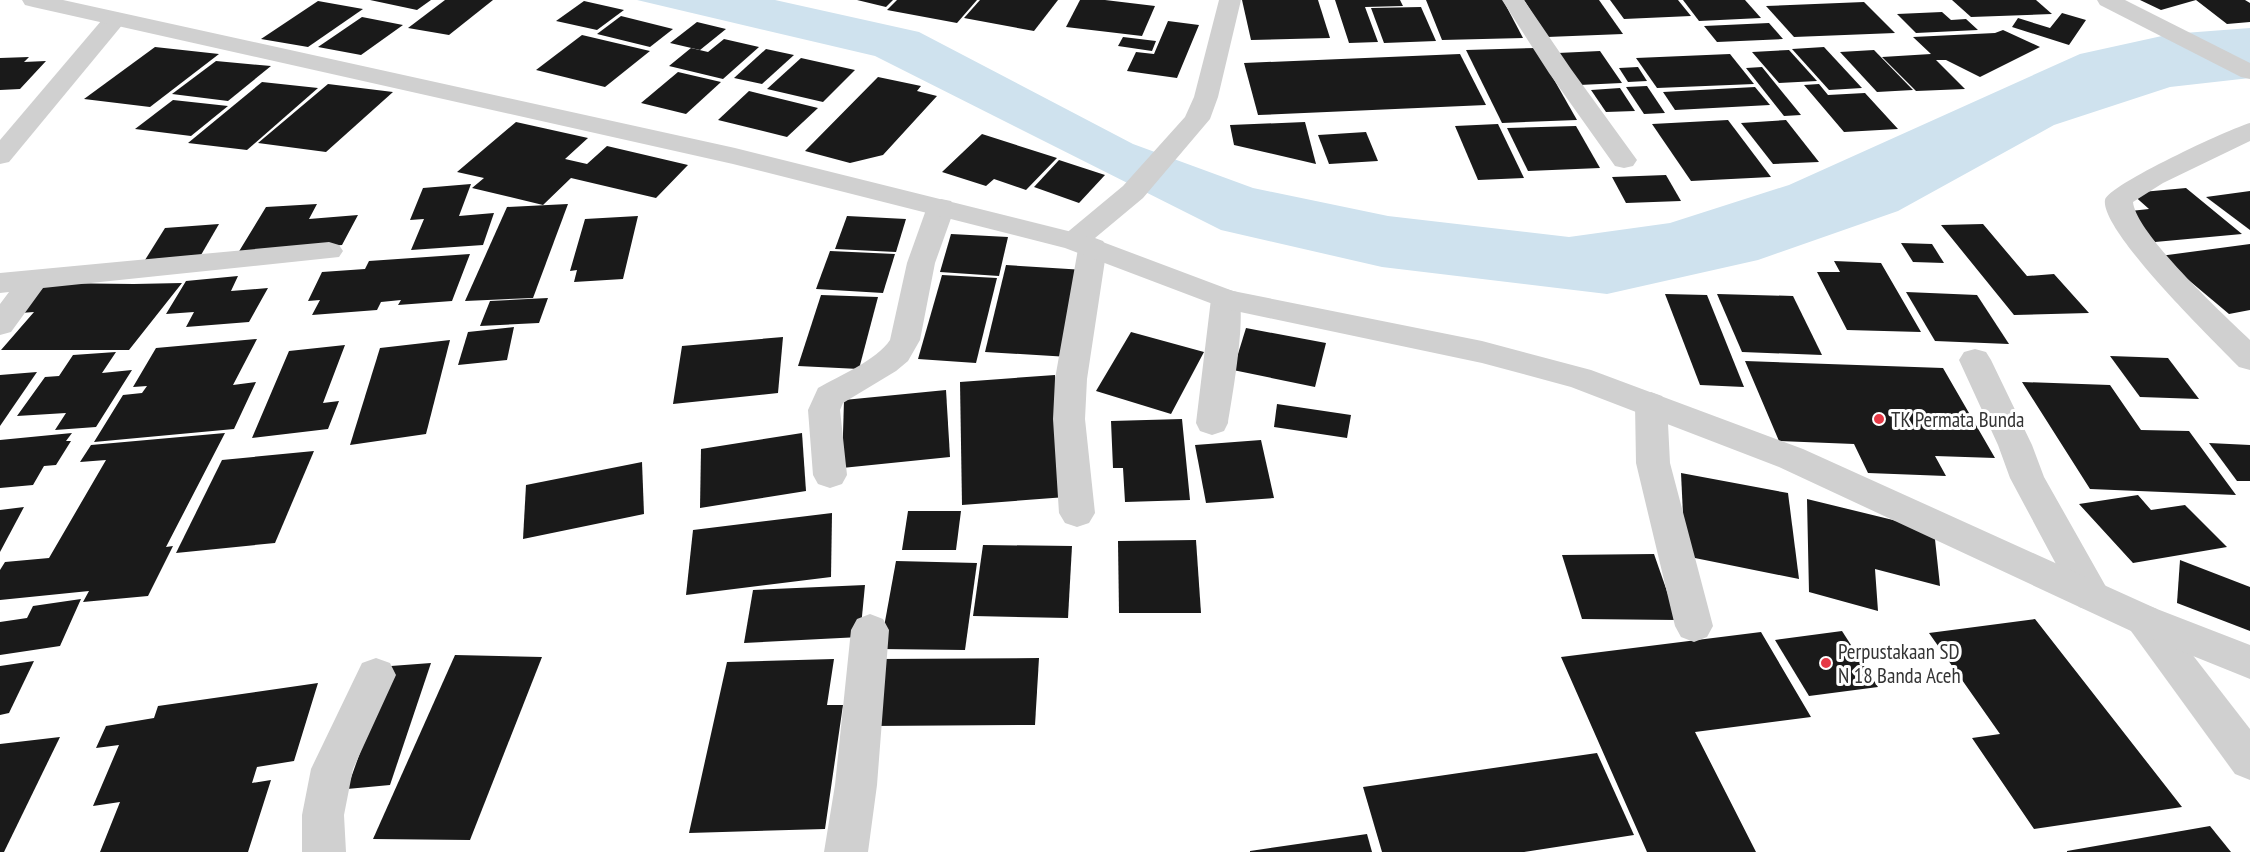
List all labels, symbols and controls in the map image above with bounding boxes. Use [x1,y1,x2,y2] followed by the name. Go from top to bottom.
[1891,406,2024,433] place label: TK Permata Bunda
[1872,412,1886,426] marker: TK Permata Bunda
[1838,638,1961,689] place label: Perpustakaan SD N 18 Banda Aceh
[1819,656,1833,670] marker: Perpustakaan SD N 18 Banda Aceh

